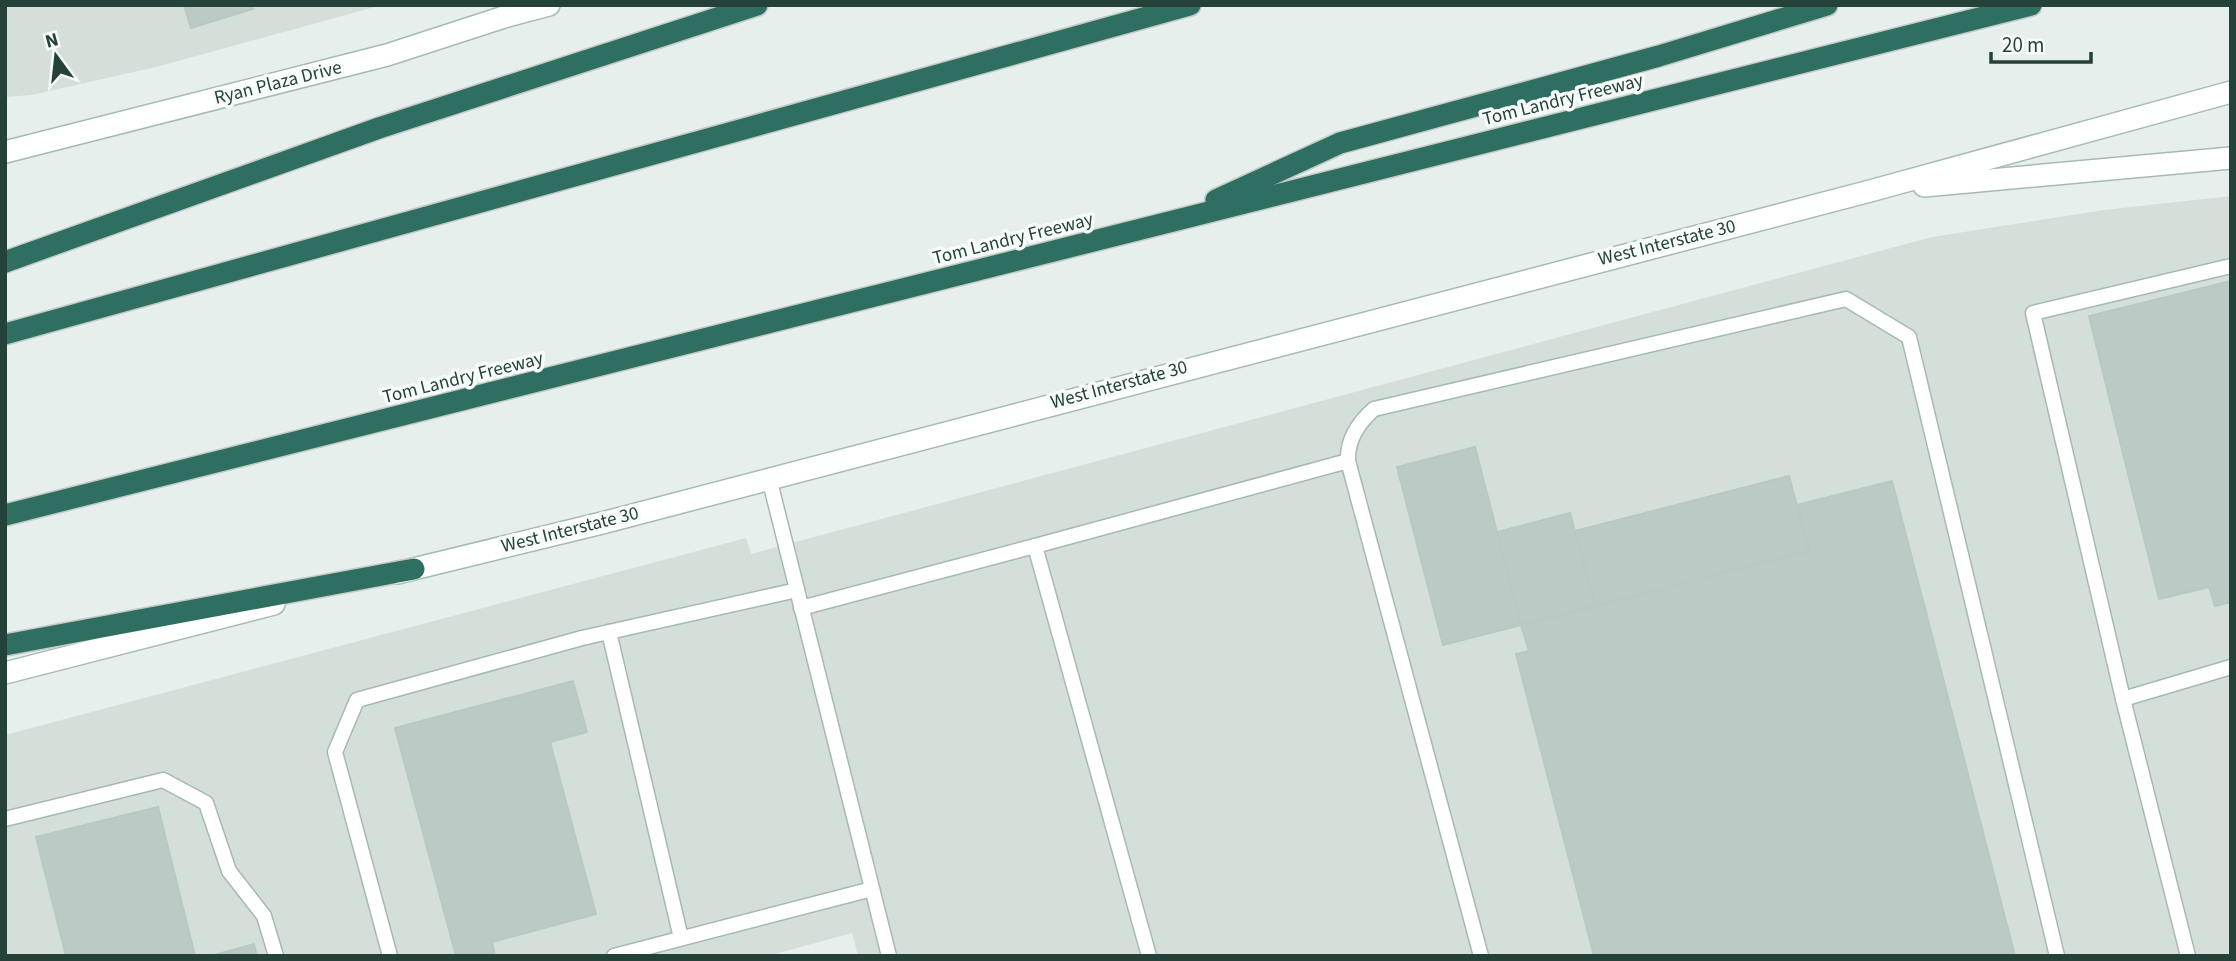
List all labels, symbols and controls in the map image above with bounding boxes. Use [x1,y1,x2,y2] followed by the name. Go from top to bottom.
[21,21,91,91] north arrow
[1991,21,2091,65] scale bar
[42,26,62,56] text: N
[2002,30,2044,60] text: 20 m
[211,54,345,112] street label: Ryan Plaza Drive
[1480,67,1646,133] street label: Tom Landry Freeway
[930,206,1096,272] street label: Tom Landry Freeway
[1595,213,1739,273] street label: West Interstate 30
[380,345,546,411] street label: Tom Landry Freeway
[1047,354,1191,416] street label: West Interstate 30
[498,500,642,560] street label: West Interstate 30

